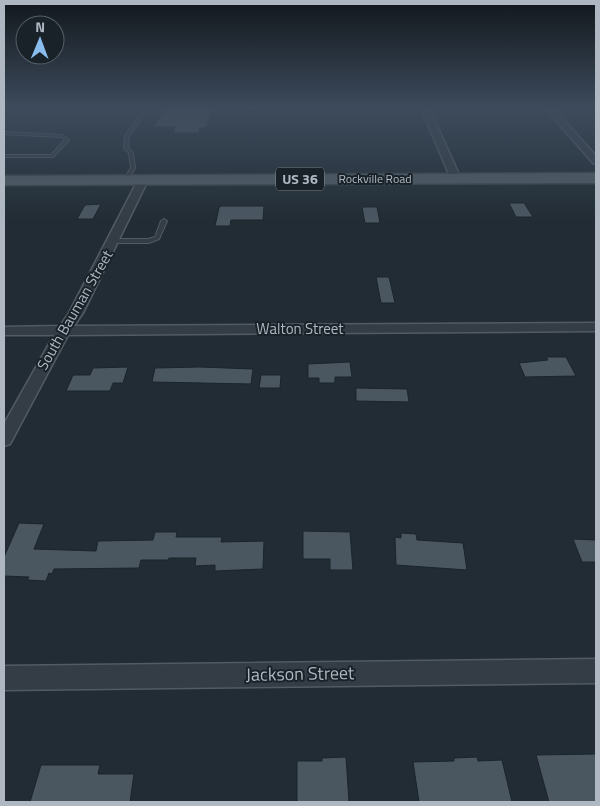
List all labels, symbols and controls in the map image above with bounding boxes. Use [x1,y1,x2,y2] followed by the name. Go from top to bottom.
[15,15,65,65] north arrow
[35,16,45,37] text: N
[276,168,324,190] road number: US 36
[338,169,412,188] street label: Rockville Road
[31,245,119,374] street label: South Bauman Street
[256,317,344,340] street label: Walton Street
[245,659,355,688] street label: Jackson Street

